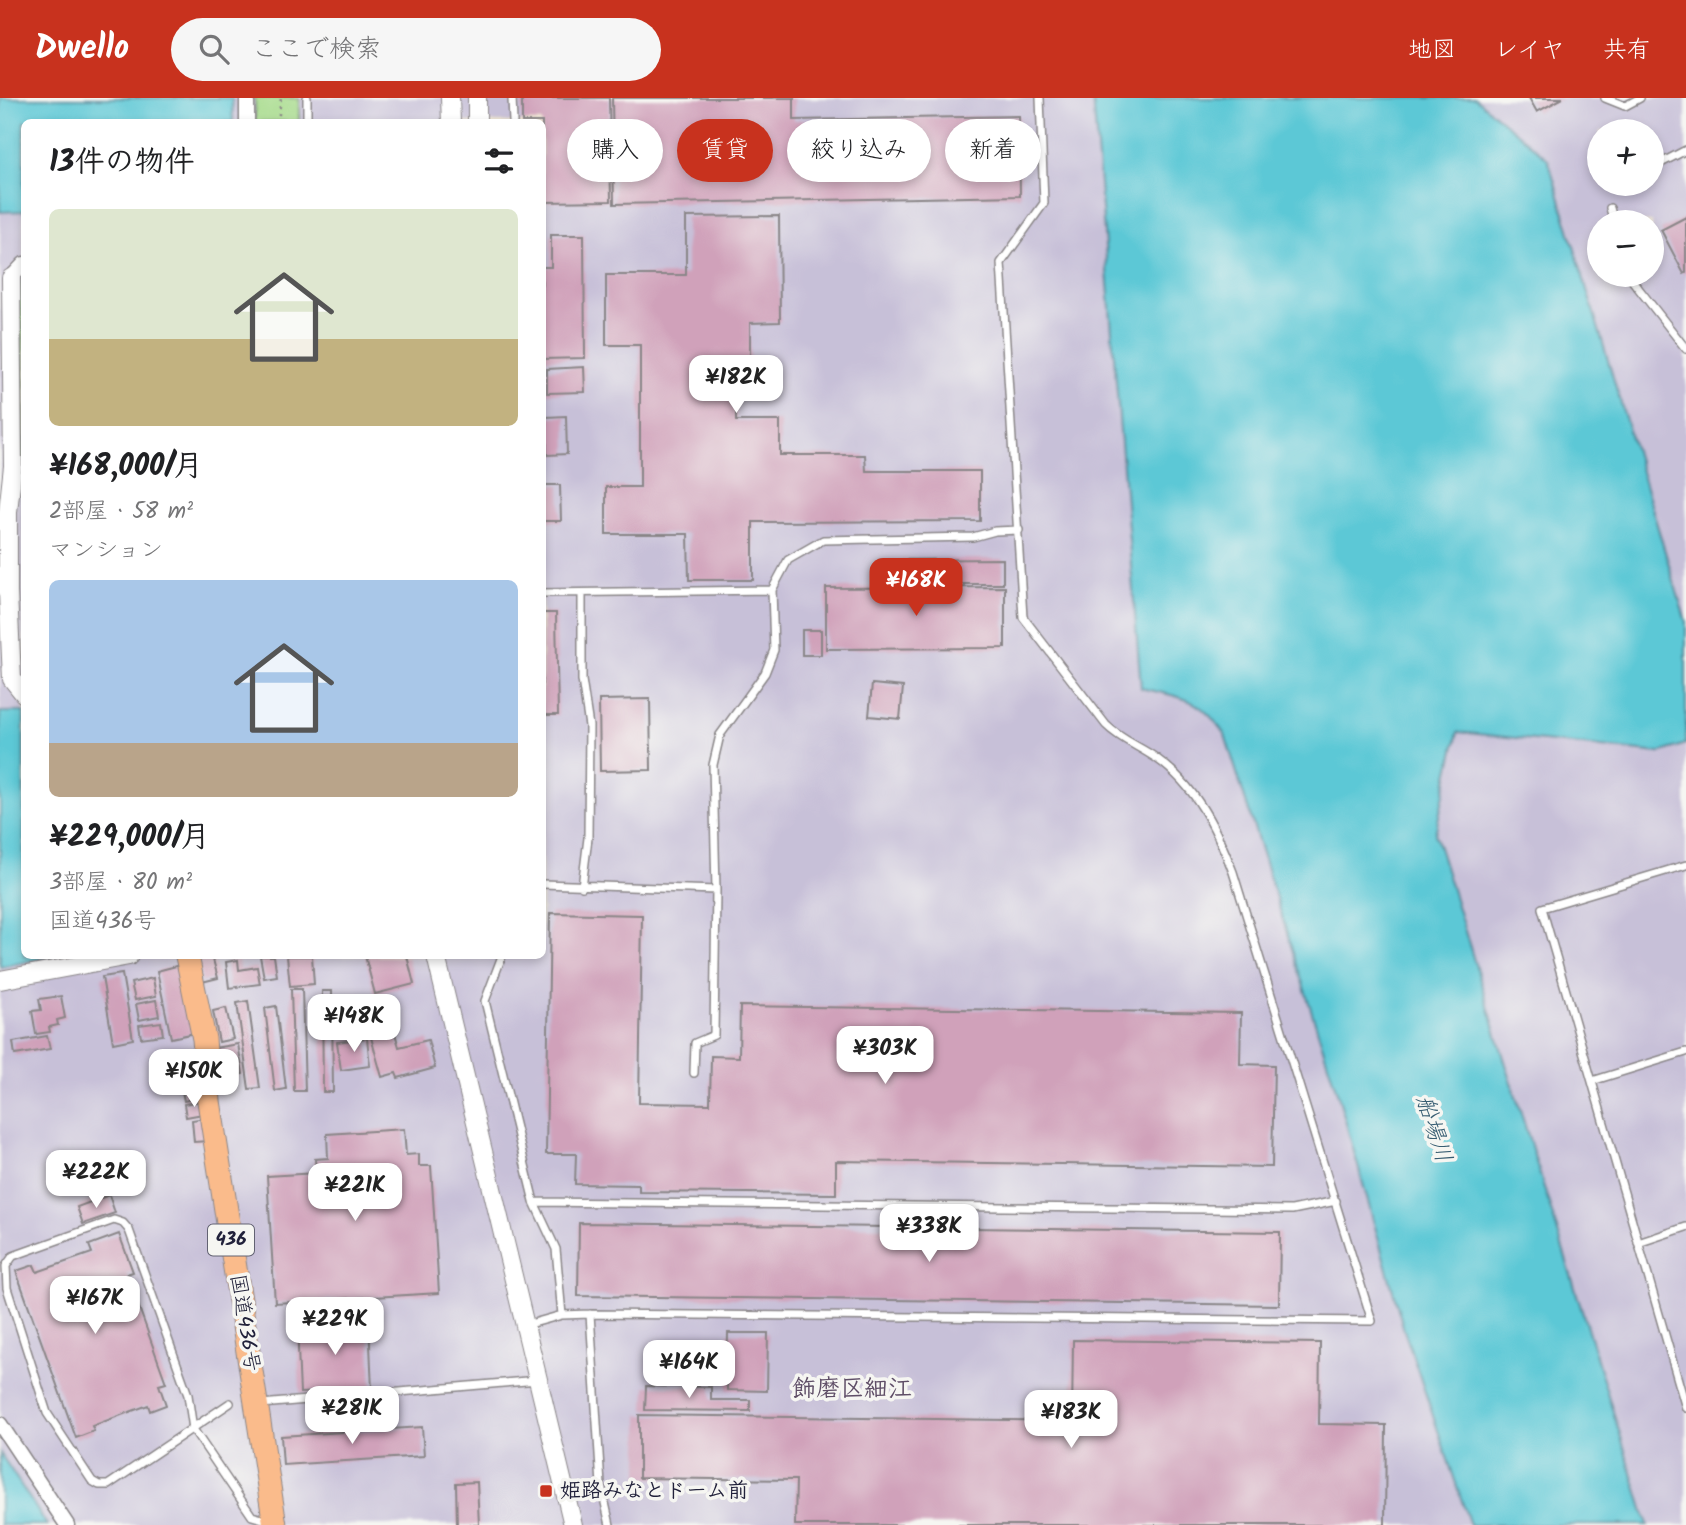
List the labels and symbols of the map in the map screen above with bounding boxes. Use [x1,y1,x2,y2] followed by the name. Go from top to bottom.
[687,356,785,415] pin: ¥182K
[867,559,965,618] pin: ¥168K
[305,995,403,1054] pin: ¥148K
[836,1026,934,1086] pin: ¥303K
[145,1049,243,1109] pin: ¥150K
[1405,1091,1461,1167] water label: 船場川
[47,1150,145,1210] pin: ¥222K
[306,1164,404,1223] pin: ¥221K
[880,1204,978,1264] pin: ¥338K
[208,1224,254,1256] road number: 436
[220,1272,268,1374] street label: 国道436号
[46,1276,144,1336] pin: ¥167K
[286,1298,384,1357] pin: ¥229K
[640,1340,738,1400] pin: ¥164K
[792,1370,912,1409] district label: 飾磨区細江
[303,1386,401,1446] pin: ¥281K
[1022,1390,1120,1450] pin: ¥183K
[560,1475,748,1508] place label: 姫路みなとドーム前
[538,1483,554,1499] marker: 姫路みなとドーム前

